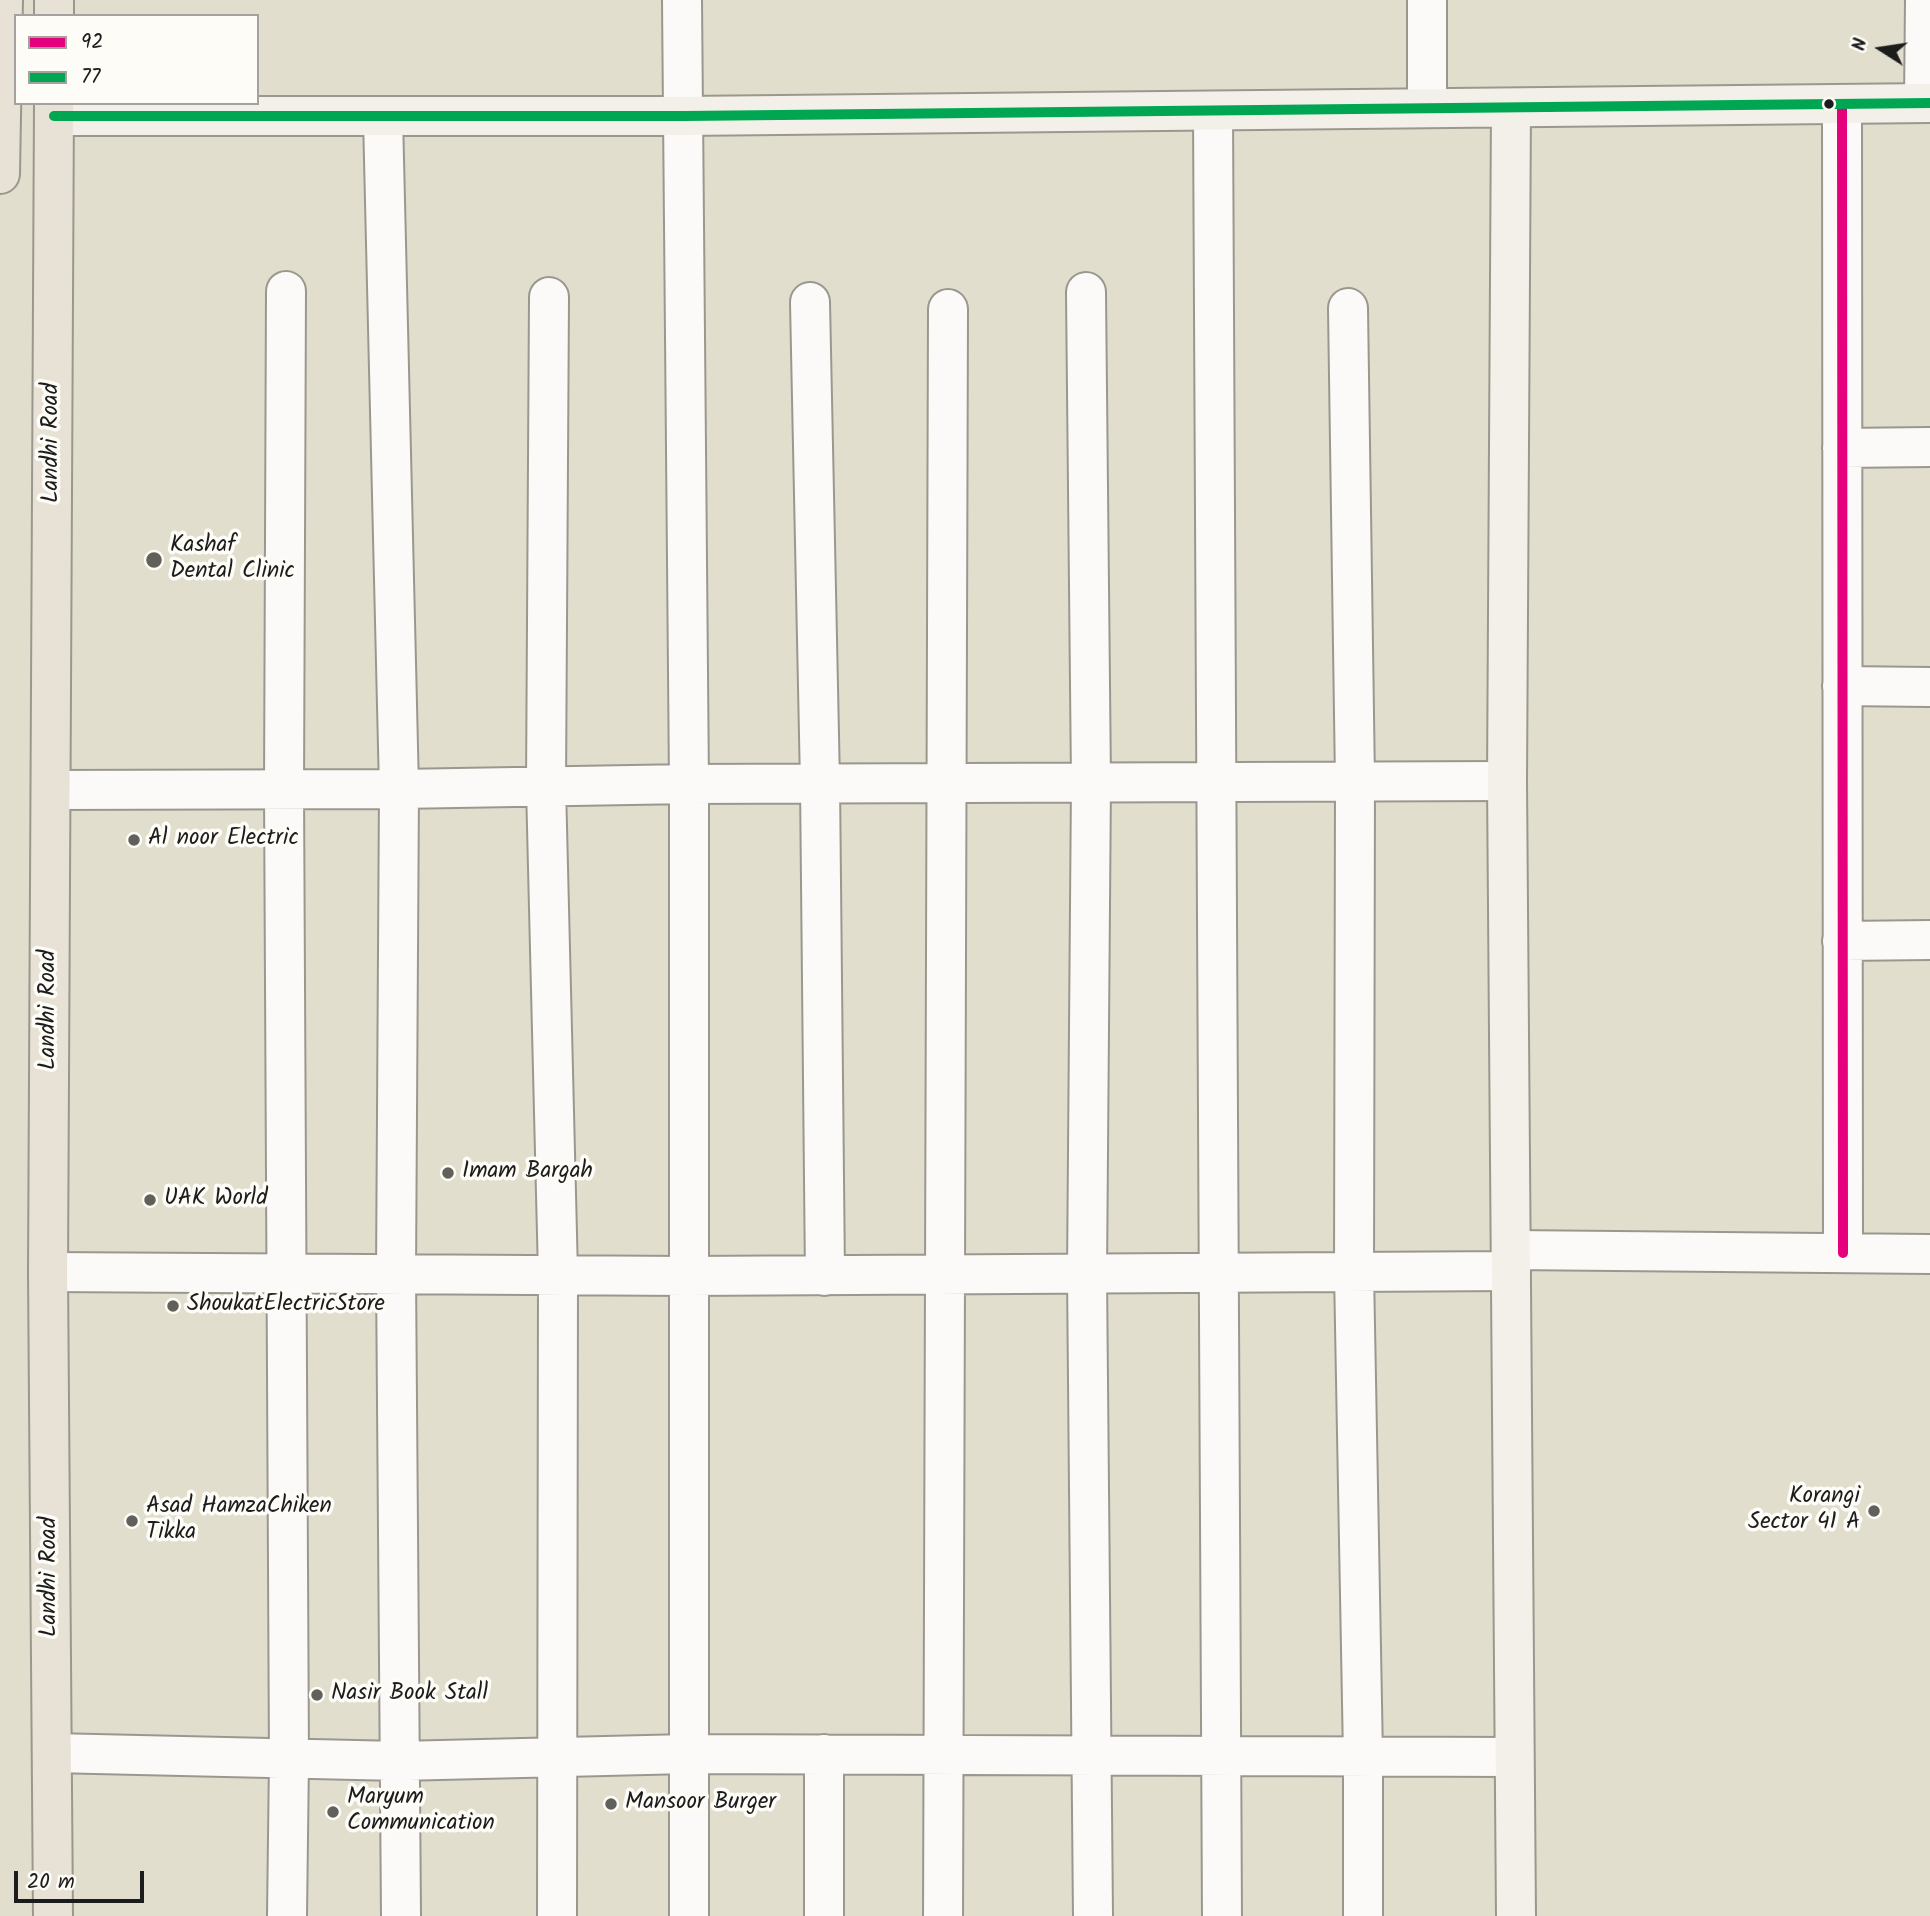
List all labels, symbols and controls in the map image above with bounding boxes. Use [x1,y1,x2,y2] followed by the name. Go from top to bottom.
[14,14,259,105] legend
[1846,14,1916,84] north arrow
[81,26,103,59] text: 92
[1845,36,1876,54] text: N
[81,61,100,94] text: 77
[1822,97,1836,111] unlabelled marker
[39,383,67,503] street label: Landhi Road
[170,533,295,587] place label: Kashaf Dental Clinic
[144,550,164,570] marker: Kashaf Dental Clinic
[148,826,299,854] place label: Al noor Electric
[126,832,142,848] marker: Al noor Electric
[36,950,64,1070] street label: Landhi Road
[462,1159,593,1187] place label: Imam Bargah
[440,1165,456,1181] marker: Imam Bargah
[164,1186,268,1214] place label: UAK World
[142,1192,158,1208] marker: UAK World
[187,1292,385,1320] place label: ShoukatElectricStore
[165,1298,181,1314] marker: ShoukatElectricStore
[1748,1484,1860,1538] place label: Korangi Sector 41 A
[146,1494,332,1548] place label: Asad HamzaChiken Tikka
[1866,1503,1882,1519] marker: Korangi Sector 41 A
[124,1513,140,1529] marker: Asad HamzaChiken Tikka
[37,1517,65,1637] street label: Landhi Road
[331,1681,488,1709] place label: Nasir Book Stall
[309,1687,325,1703] marker: Nasir Book Stall
[347,1785,495,1839] place label: Maryum Communication
[625,1790,776,1818] place label: Mansoor Burger
[603,1796,619,1812] marker: Mansoor Burger
[325,1804,341,1820] marker: Maryum Communication
[18,1856,147,1900] scale bar
[27,1866,75,1899] text: 20 m

